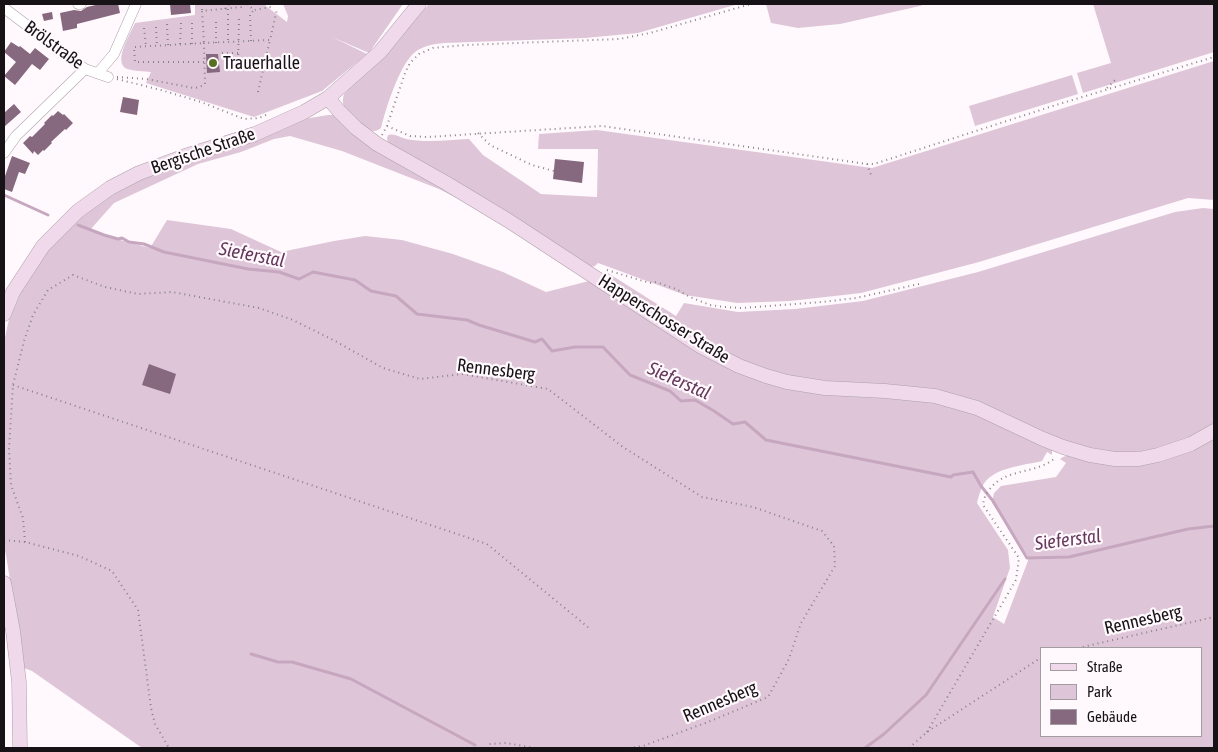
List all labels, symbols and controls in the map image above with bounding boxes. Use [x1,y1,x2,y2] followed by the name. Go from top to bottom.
[20,16,88,74] street label: Brölstraße
[223,52,300,74] place label: Trauerhalle
[207,57,219,69] marker: Trauerhalle
[148,123,258,179] street label: Bergische Straße
[217,237,287,273] water label: Sieferstal
[594,270,734,368] street label: Happerschosser Straße
[456,355,536,385] street label: Rennesberg
[644,357,714,405] water label: Sieferstal
[1034,525,1102,555] water label: Sieferstal
[1102,601,1184,639] street label: Rennesberg
[1040,647,1203,737] legend
[1087,658,1123,675] text: Straße
[680,677,760,727] street label: Rennesberg
[1087,683,1112,700] text: Park
[1087,708,1137,725] text: Gebäude

